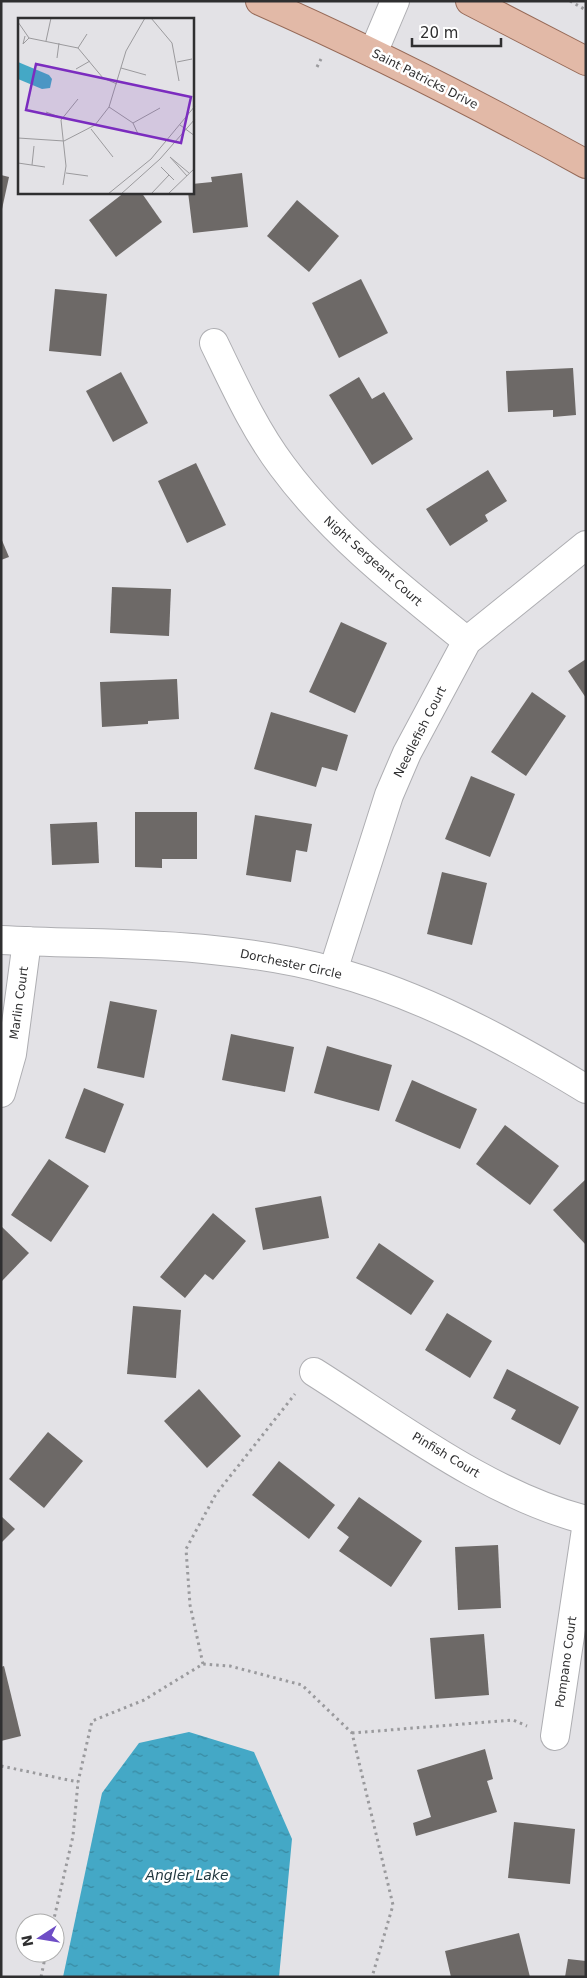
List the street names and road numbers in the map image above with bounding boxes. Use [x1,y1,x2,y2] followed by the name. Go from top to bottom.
[370,46,480,112] street label: Saint Patricks Drive
[321,513,425,609] street label: Night Sergeant Court
[391,684,449,780] street label: Needlefish Court
[239,946,343,982] street label: Dorchester Circle
[7,965,31,1040] street label: Marlin Court
[410,1429,482,1481] street label: Pinfish Court
[553,1615,579,1709] street label: Pompano Court

